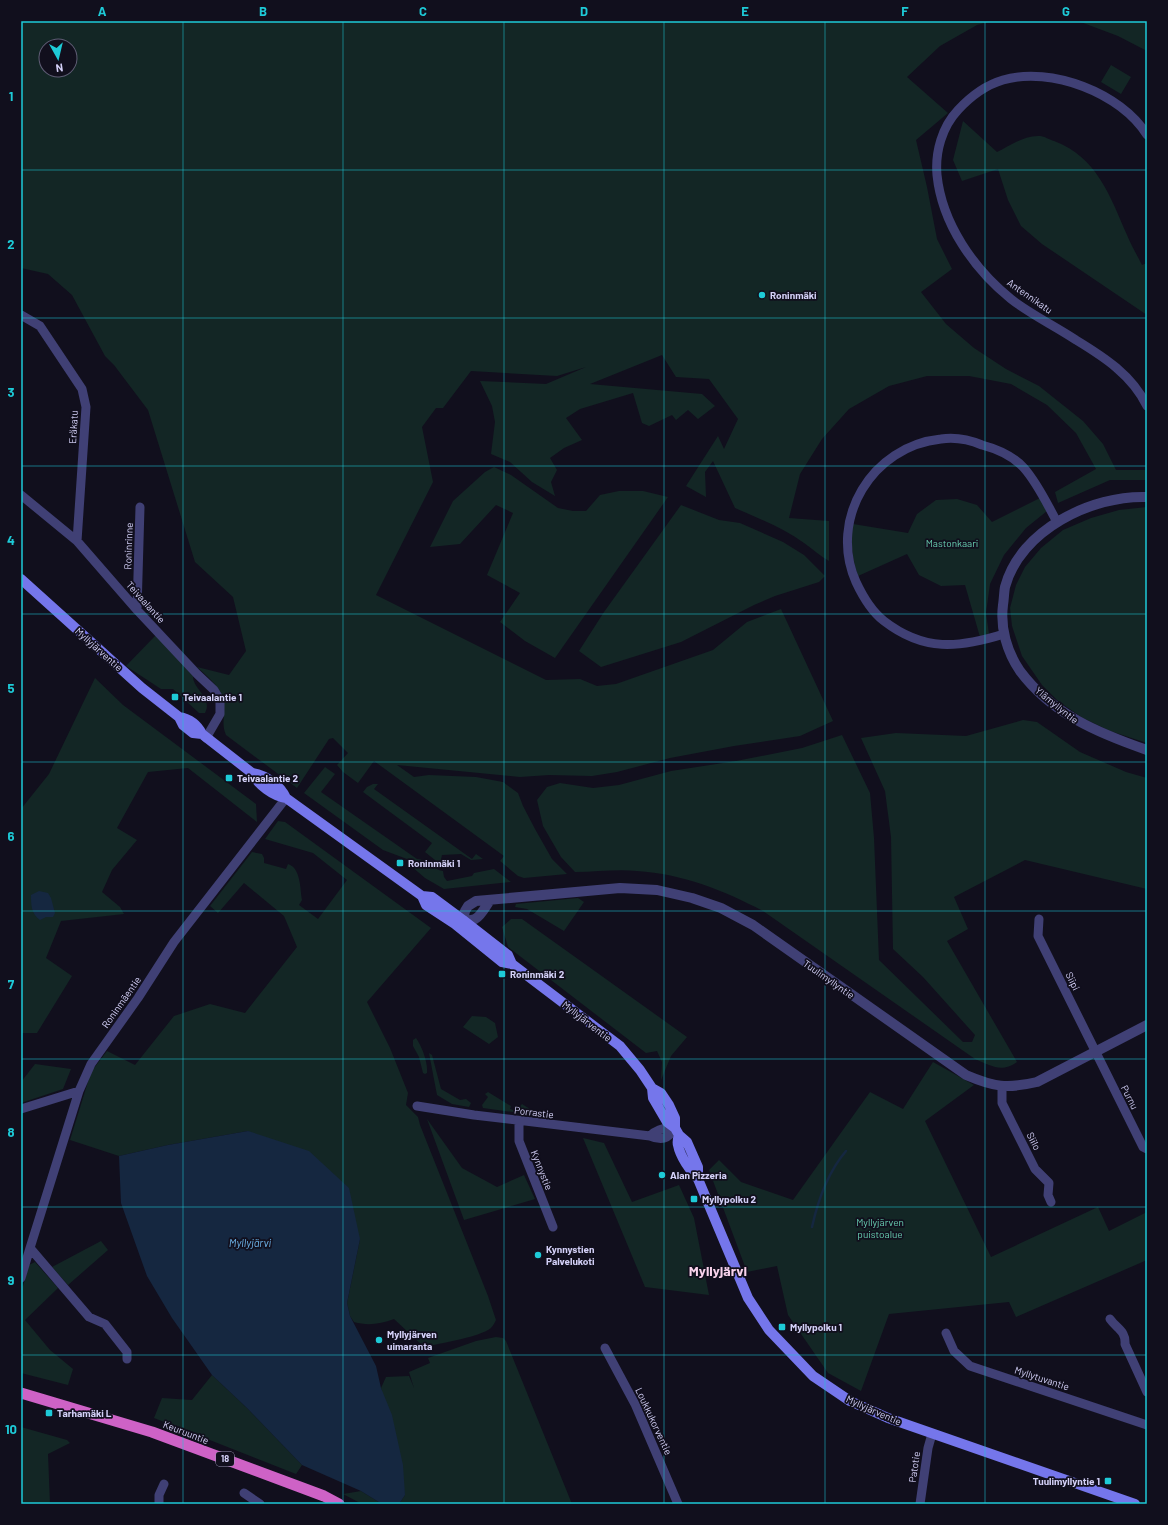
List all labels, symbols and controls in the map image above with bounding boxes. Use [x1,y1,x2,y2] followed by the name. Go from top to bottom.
[98,3,107,19] text: A
[259,3,267,19] text: B
[419,3,427,19] text: C
[580,3,588,19] text: D
[741,3,749,19] text: E
[901,3,909,19] text: F
[1062,3,1070,19] text: G
[38,38,78,78] north arrow
[55,61,64,75] text: N
[9,88,13,104] text: 1
[7,236,15,252] text: 2
[1005,276,1055,316] street label: Antennikatu
[770,289,817,301] place label: Roninmäki
[757,290,767,300] marker: Roninmäki
[7,384,15,400] text: 3
[66,410,80,444] street label: Eräkatu
[121,522,135,570] street label: Roninrinne
[7,532,15,548] text: 4
[926,537,978,549] park label: Mastonkaari
[124,579,168,625] street label: Teivaalantie
[73,625,125,673] street label: Myllyjärventie
[7,680,15,696] text: 5
[1033,684,1081,726] street label: Ylämyllyntie
[183,691,242,703] place label: Teivaalantie 1
[170,692,180,702] marker: Teivaalantie 1
[237,772,299,784] place label: Teivaalantie 2
[224,773,234,783] marker: Teivaalantie 2
[8,828,15,844] text: 6
[408,857,460,869] place label: Roninmäki 1
[395,858,405,868] marker: Roninmäki 1
[801,957,857,1001] street label: Tuulimyllyntie
[510,968,565,980] place label: Roninmäki 2
[497,969,507,979] marker: Roninmäki 2
[1063,970,1083,992] street label: Siipi
[99,974,143,1030] street label: Roninmäentie
[8,976,15,992] text: 7
[560,998,614,1044] street label: Myllyjärventie
[1119,1083,1141,1111] street label: Purnu
[513,1104,555,1120] street label: Porrastie
[7,1124,15,1140] text: 8
[1024,1130,1044,1152] street label: Siilo
[529,1148,555,1192] street label: Kynnystie
[670,1169,727,1181] place label: Alan Pizzeria
[657,1170,667,1180] marker: Alan Pizzeria
[702,1193,757,1205] place label: Myllypolku 2
[689,1194,699,1204] marker: Myllypolku 2
[856,1216,904,1240] park label: Myllyjärven puistoalue
[229,1236,271,1249] water label: Myllyjärvi
[546,1243,595,1267] place label: Kynnystien Palvelukoti
[533,1250,543,1260] marker: Kynnystien Palvelukoti
[689,1262,747,1279] district label: Myllyjärvi
[8,1272,15,1288] text: 9
[790,1321,842,1333] place label: Myllypolku 1
[777,1322,787,1332] marker: Myllypolku 1
[387,1328,437,1352] place label: Myllyjärven uimaranta
[374,1335,384,1345] marker: Myllyjärven uimaranta
[1013,1364,1071,1392] street label: Myllytuvantie
[633,1385,675,1457] street label: Loukkukorventie
[844,1392,904,1428] street label: Myllyjärventie
[57,1407,112,1419] place label: Tarhamäki L
[44,1408,54,1418] marker: Tarhamäki L
[161,1418,211,1446] street label: Keuruuntie
[5,1421,17,1437] text: 10
[906,1451,922,1483] street label: Patotie
[216,1452,234,1466] road number: 18
[1033,1475,1100,1487] place label: Tuulimyllyntie 1
[1103,1476,1113,1486] marker: Tuulimyllyntie 1

